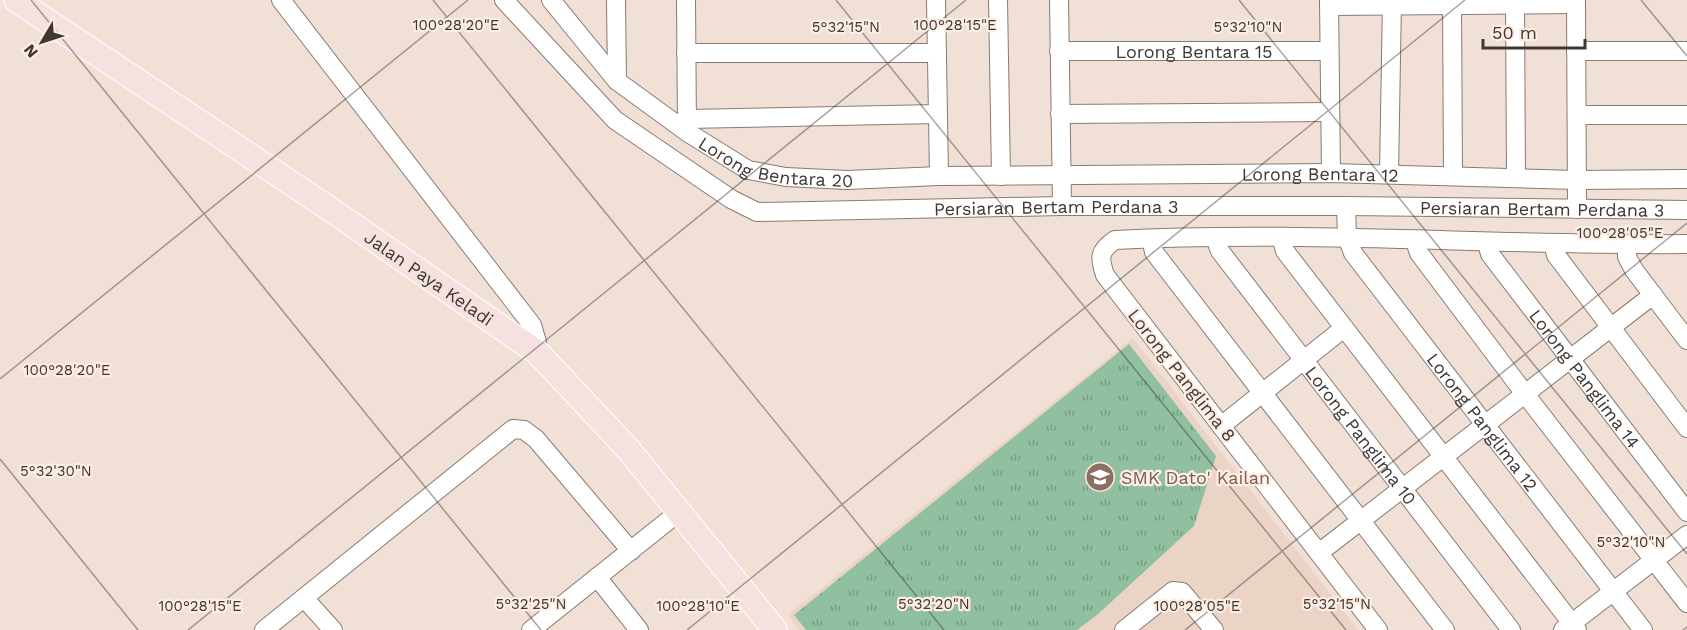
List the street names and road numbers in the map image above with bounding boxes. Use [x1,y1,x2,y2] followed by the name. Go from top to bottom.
[1115,41,1273,62] street label: Lorong Bentara 15
[695,132,854,191] street label: Lorong Bentara 20
[1242,162,1399,185] street label: Lorong Bentara 12
[934,196,1178,219] street label: Persiaran Bertam Perdana 3
[1420,196,1664,220] street label: Persiaran Bertam Perdana 3
[361,226,498,330] street label: Jalan Paya Keladi
[1124,305,1240,445] street label: Lorong Panglima 8
[1525,305,1645,452] street label: Lorong Panglima 14
[1423,349,1543,495] street label: Lorong Panglima 12
[1301,362,1421,509] street label: Lorong Panglima 10

